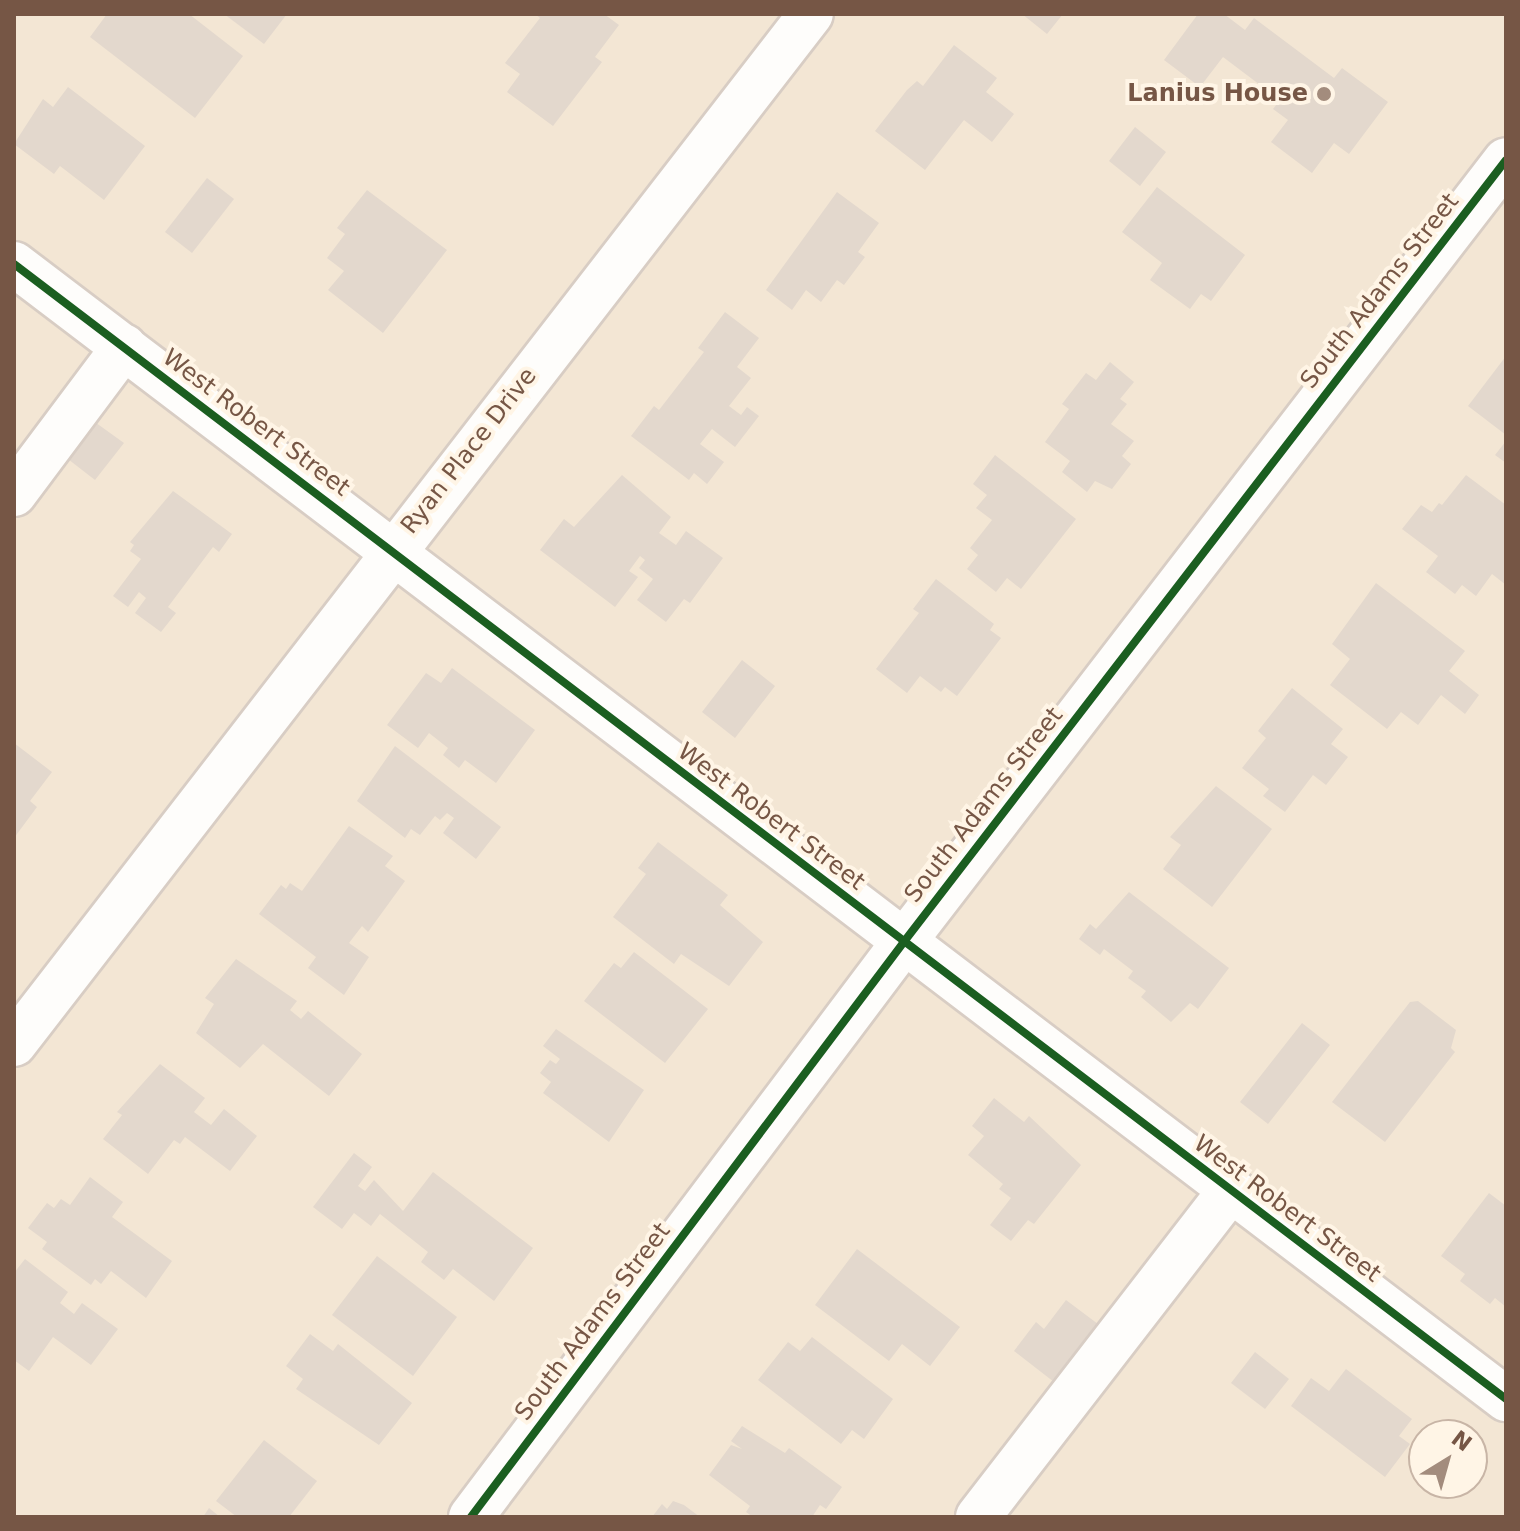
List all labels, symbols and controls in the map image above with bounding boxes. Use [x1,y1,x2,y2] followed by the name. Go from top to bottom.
[1127,80,1308,108] place label: Lanius House
[1315,85,1333,103] marker: Lanius House
[1295,188,1465,394] street label: South Adams Street
[157,343,355,503] street label: West Robert Street
[395,362,543,540] street label: Ryan Place Drive
[899,702,1069,908] street label: South Adams Street
[672,737,870,897] street label: West Robert Street
[1188,1129,1386,1289] street label: West Robert Street
[509,1218,677,1426] street label: South Adams Street
[1408,1419,1488,1499] north arrow
[1447,1425,1476,1457] text: N

